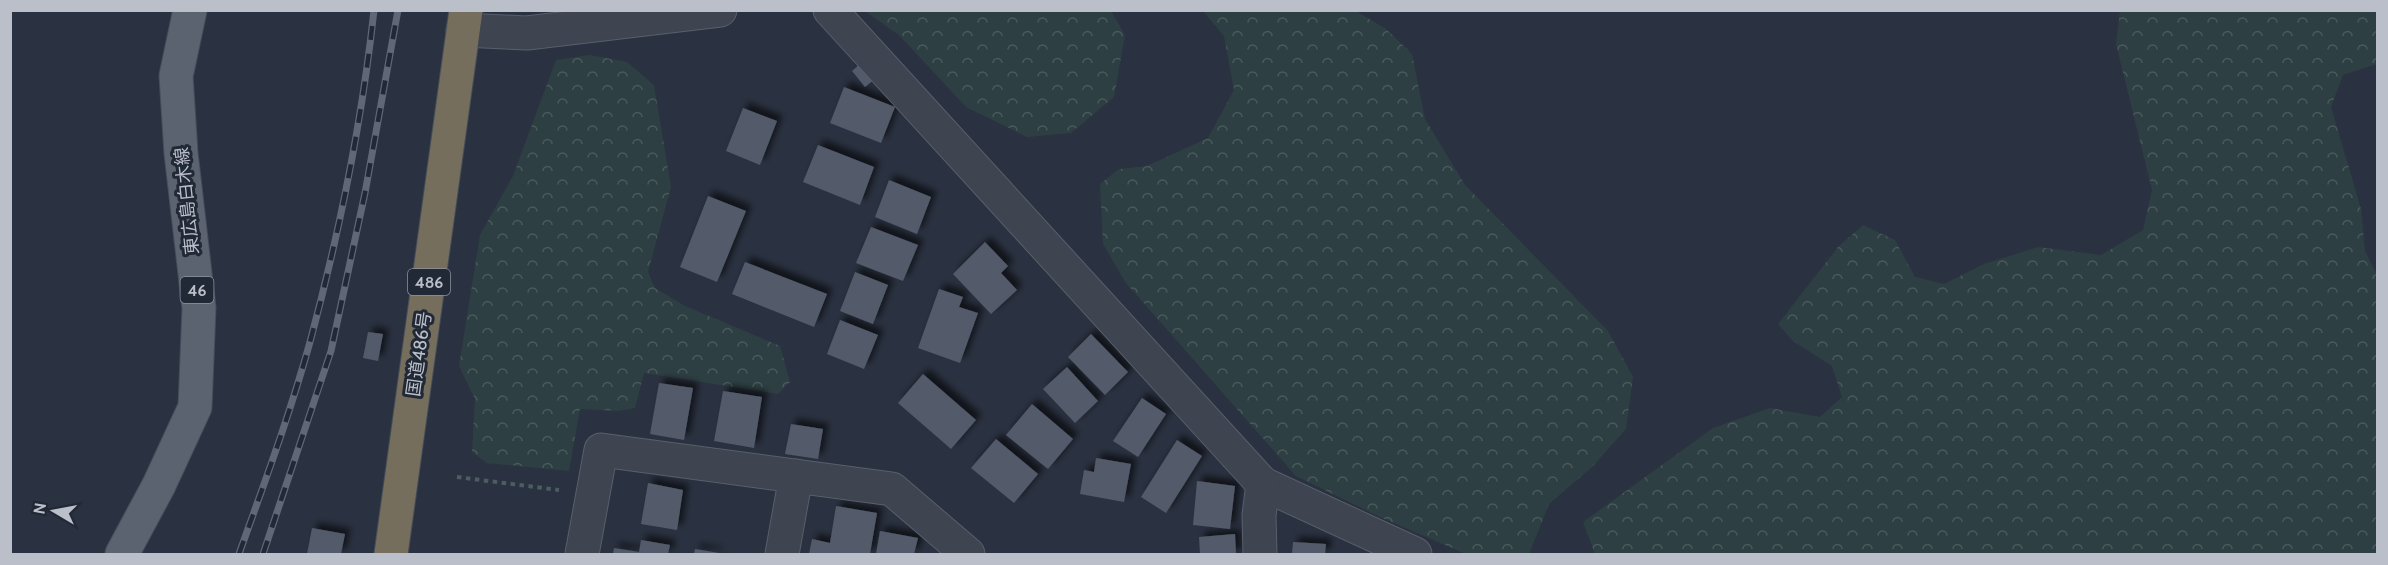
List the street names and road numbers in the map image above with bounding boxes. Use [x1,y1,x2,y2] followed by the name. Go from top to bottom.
[170,146,204,256] street label: 東広島白木線
[408,269,450,295] road number: 486
[180,277,214,303] road number: 46
[402,310,436,398] street label: 国道486号

